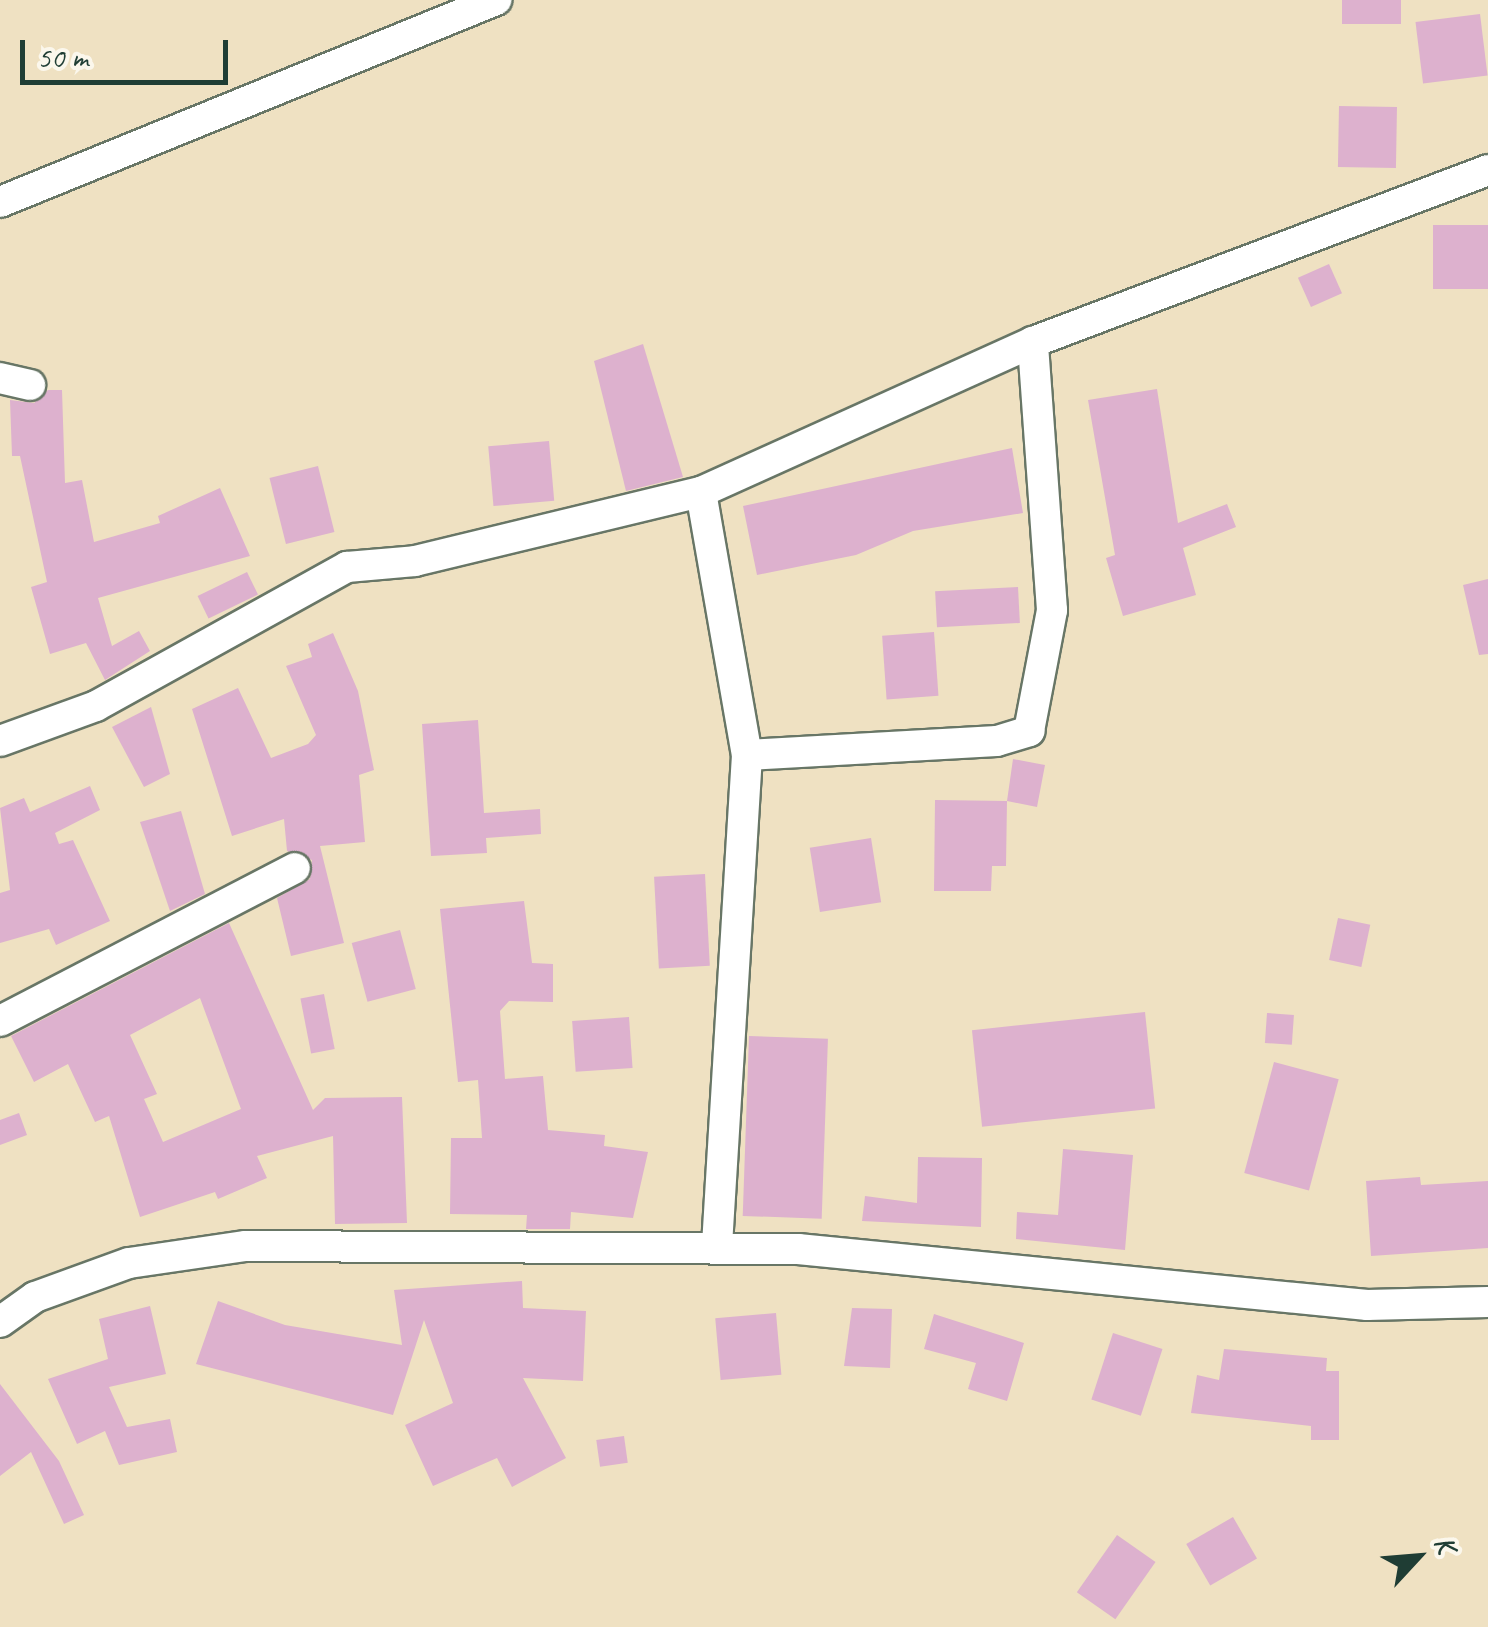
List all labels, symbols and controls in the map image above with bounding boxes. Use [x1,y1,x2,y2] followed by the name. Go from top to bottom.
[25,20,232,82] scale bar
[37,38,88,76] text: 50 m
[1368,1507,1468,1607] north arrow
[1427,1530,1464,1558] text: K

